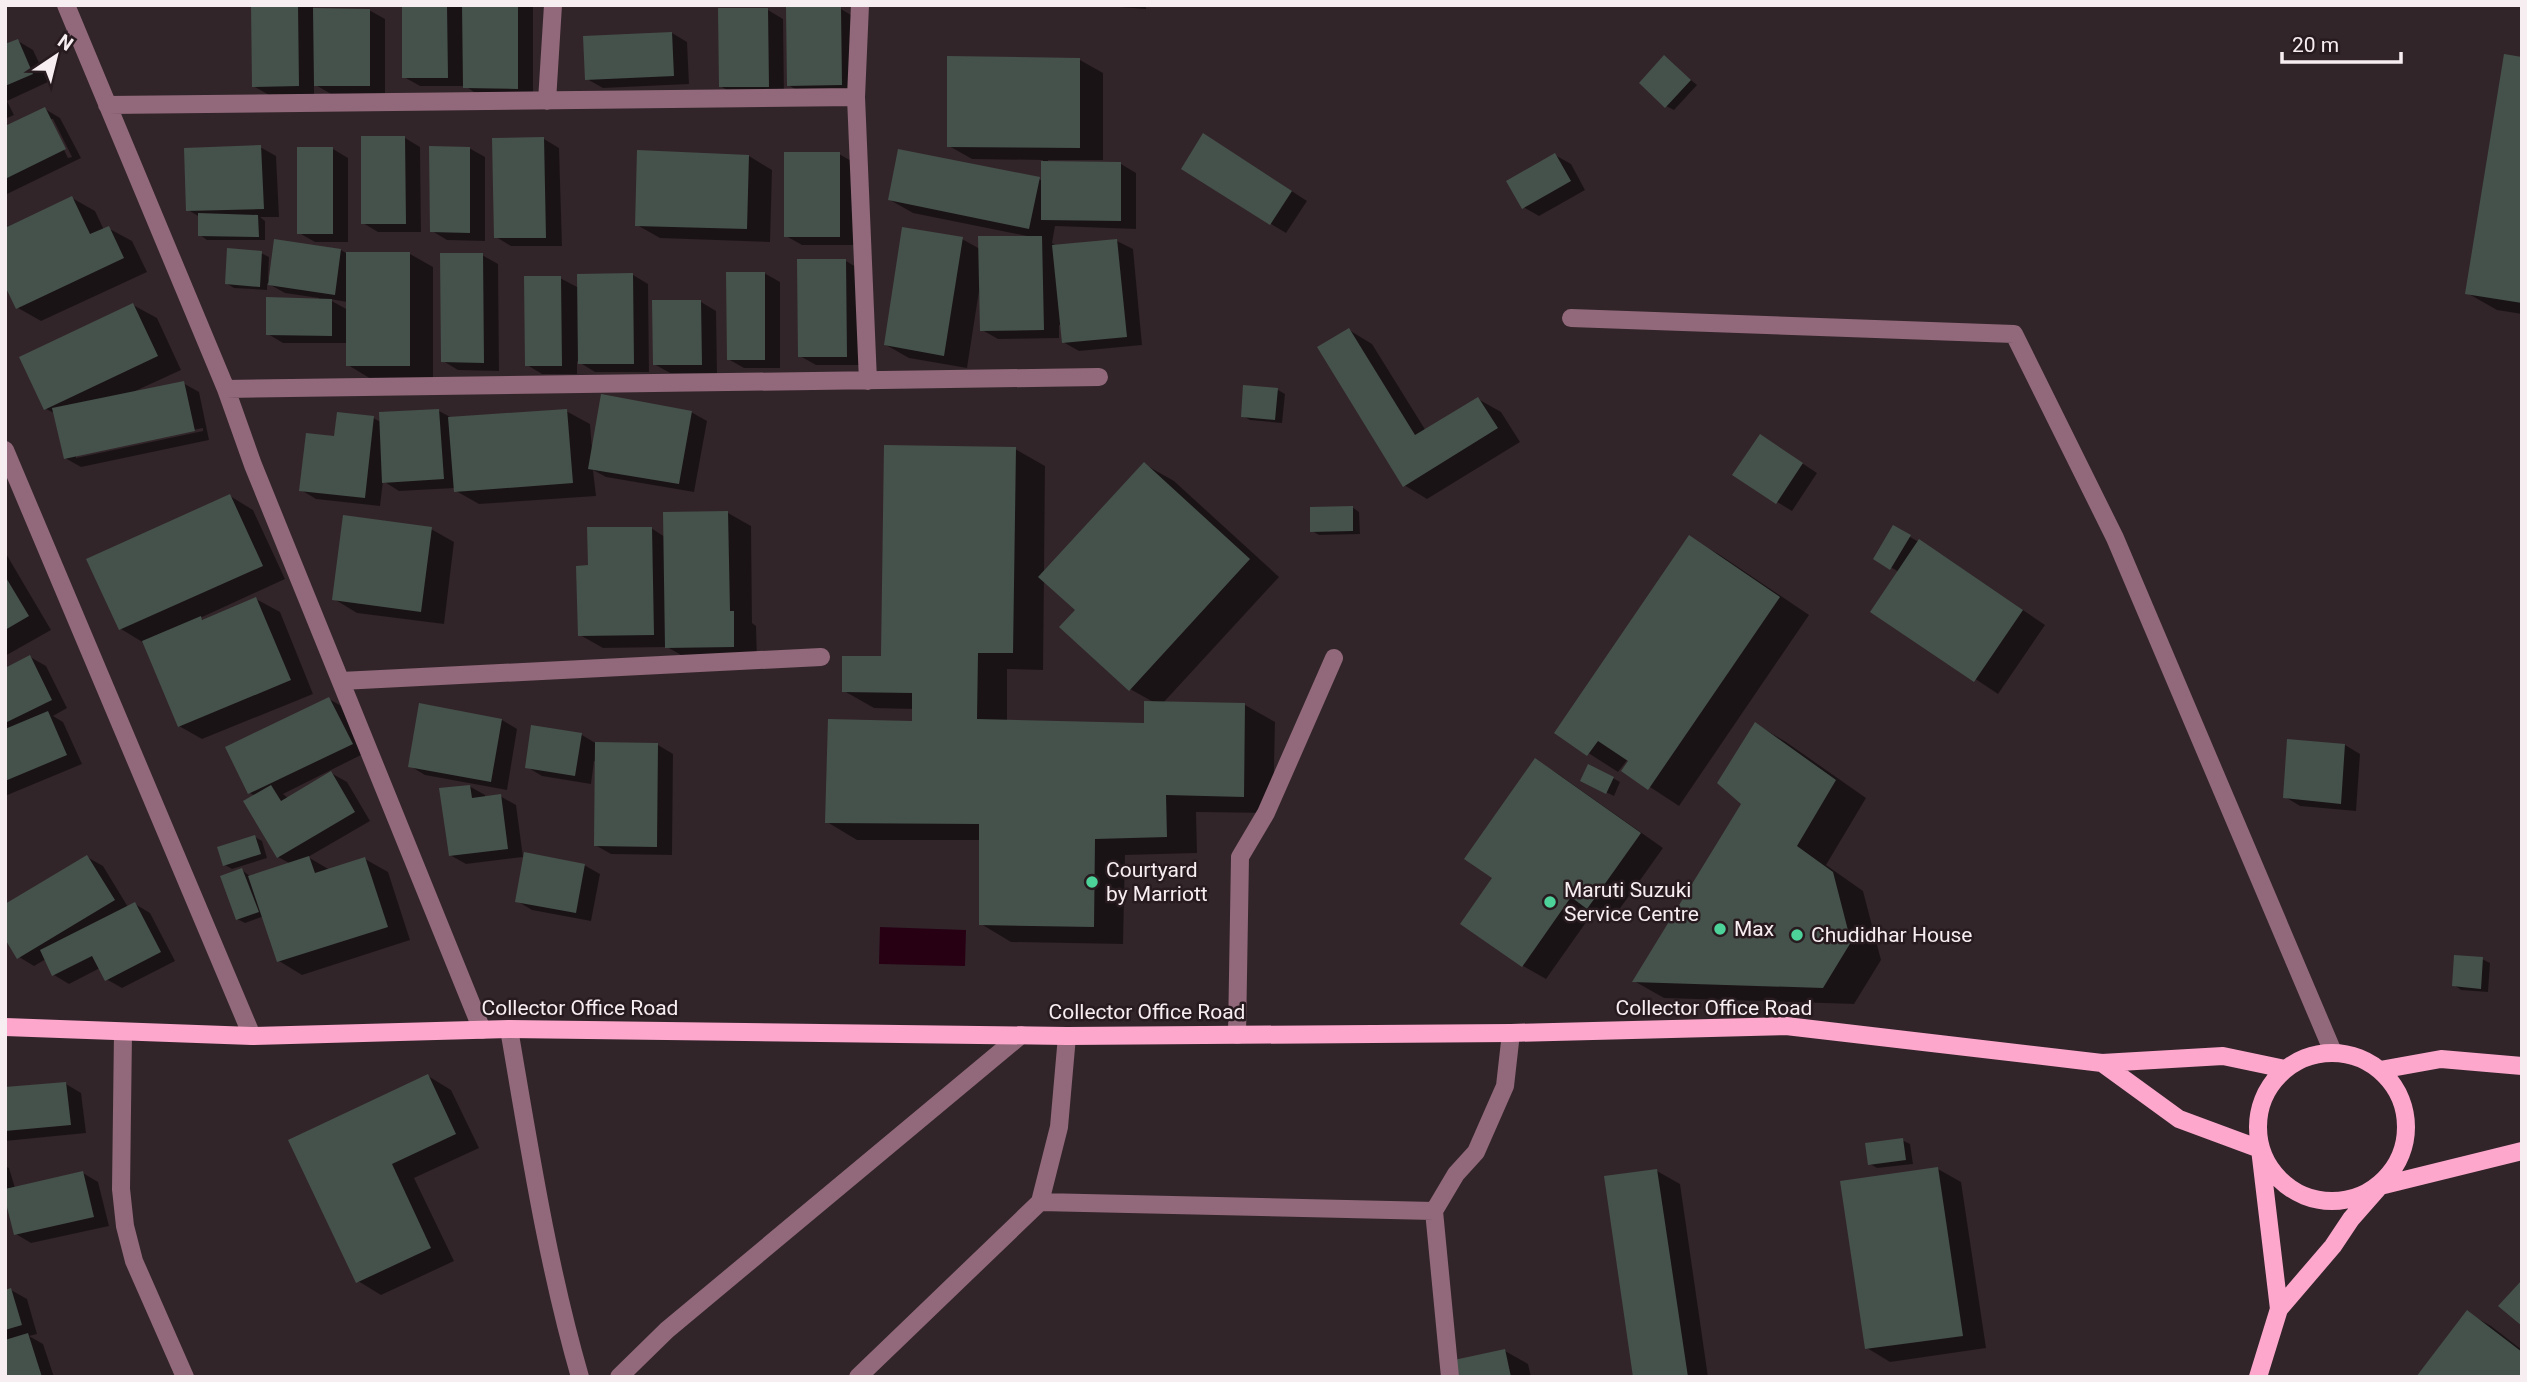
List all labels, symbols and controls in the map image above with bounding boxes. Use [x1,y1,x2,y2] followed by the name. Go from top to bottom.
[21,21,91,91] north arrow
[2282,21,2401,65] scale bar
[53,29,78,56] text: N
[2292,33,2339,57] text: 20 m
[1106,858,1208,906] place label: Courtyard by Marriott
[1084,874,1100,890] marker: Courtyard by Marriott
[1564,878,1699,926] place label: Maruti Suzuki Service Centre
[1542,894,1558,910] marker: Maruti Suzuki Service Centre
[1734,917,1774,941] place label: Max
[1712,921,1728,937] marker: Max
[1811,923,1972,947] place label: Chudidhar House
[1789,927,1805,943] marker: Chudidhar House
[482,996,678,1020] street label: Collector Office Road
[1616,996,1812,1020] street label: Collector Office Road
[1049,1000,1245,1024] street label: Collector Office Road

